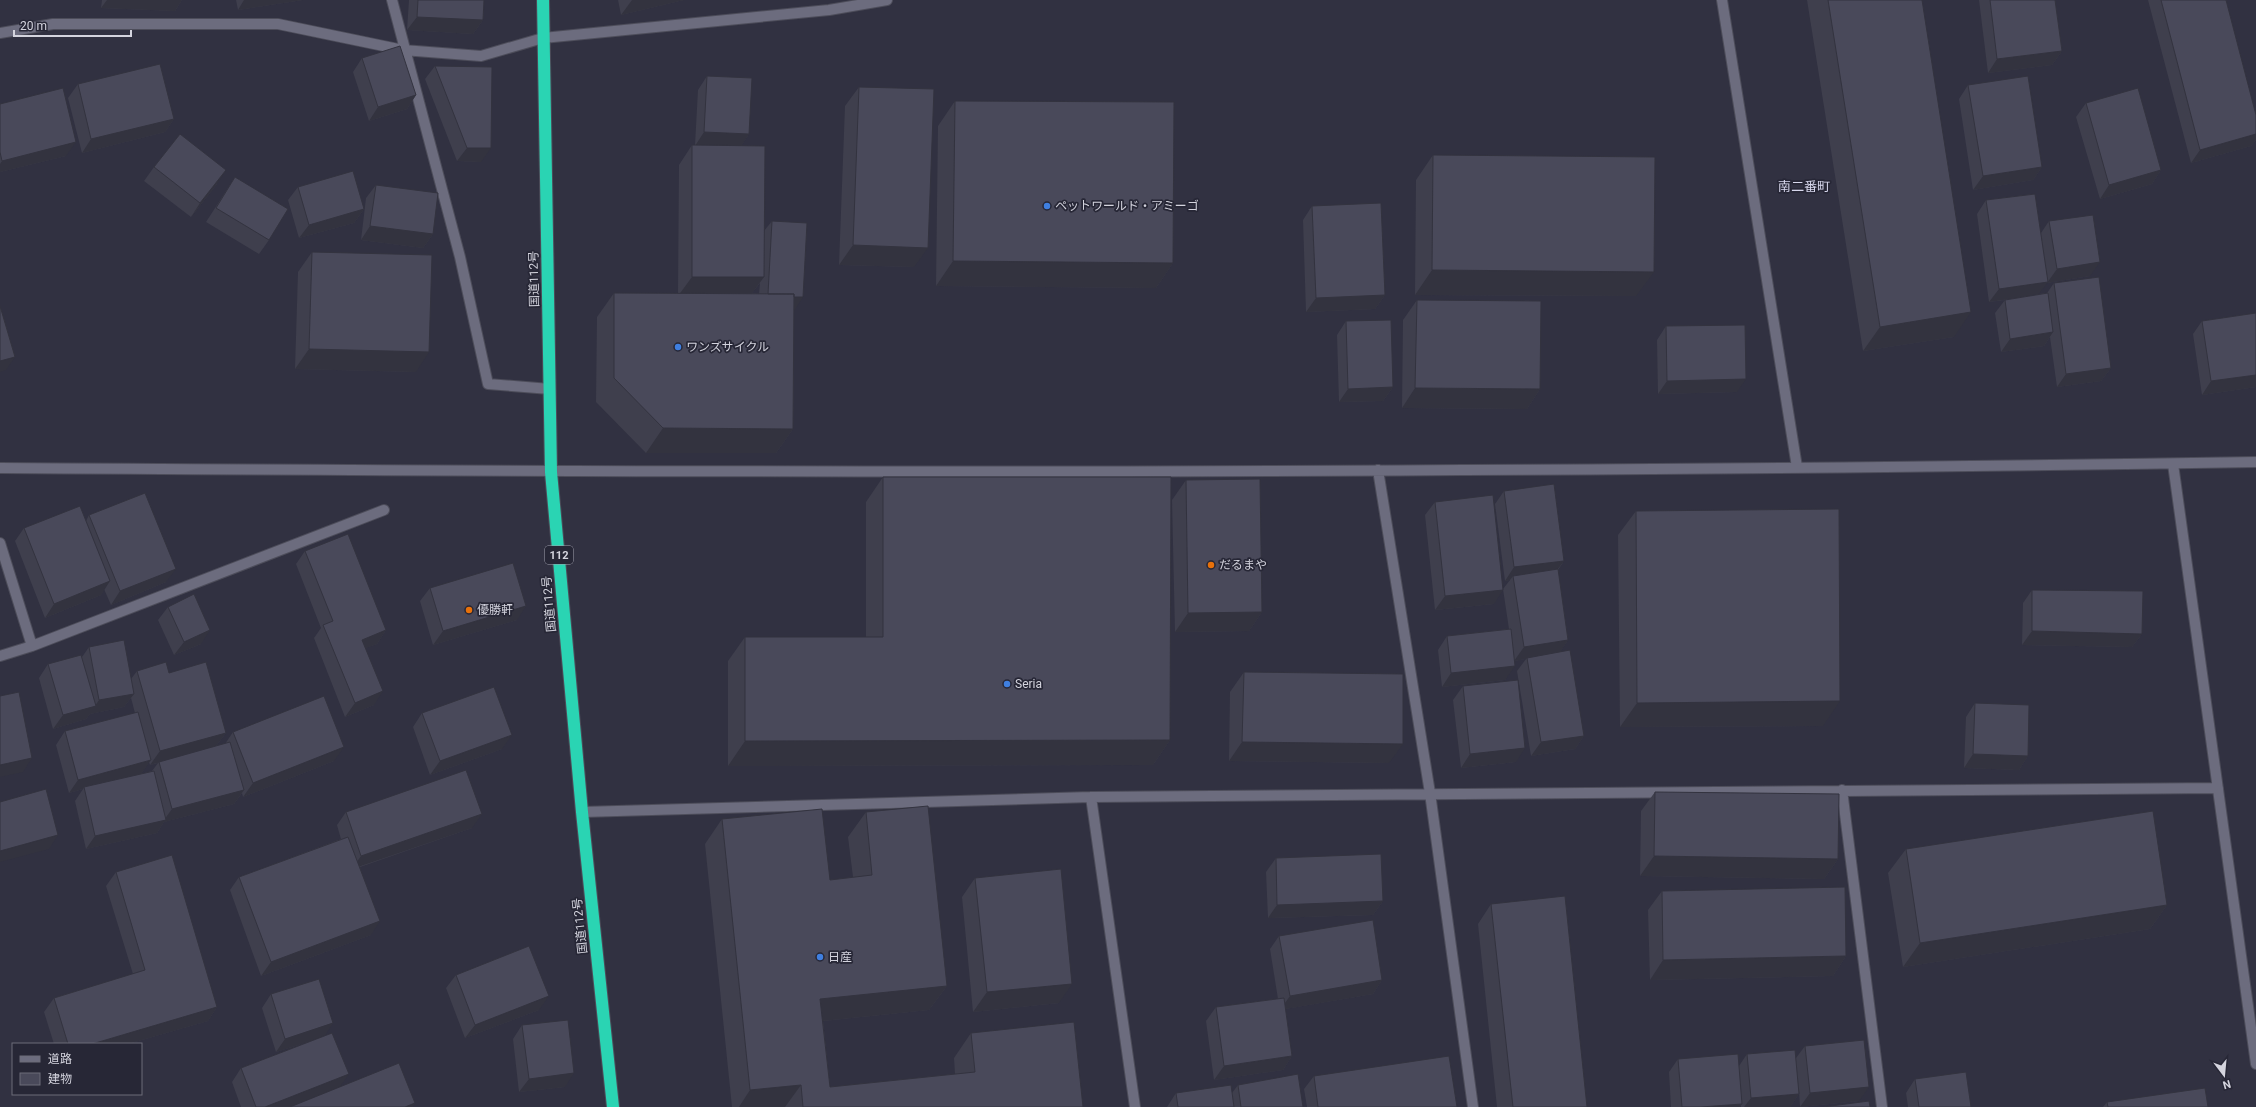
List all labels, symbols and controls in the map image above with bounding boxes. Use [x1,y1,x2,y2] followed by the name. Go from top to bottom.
[14,12,131,38] scale bar
[20,19,47,33] text: 20 m
[1778,179,1830,194] district label: 南二番町
[1055,199,1199,213] place label: ペットワールド・アミーゴ
[1042,201,1052,211] marker: ペットワールド・アミーゴ
[527,251,541,307] street label: 国道112号
[686,340,769,354] place label: ワンズサイクル
[673,342,683,352] marker: ワンズサイクル
[545,546,573,564] road number: 112
[1219,558,1267,572] place label: だるまや
[1206,560,1216,570] marker: だるまや
[540,575,558,633] street label: 国道112号
[477,603,513,617] place label: 優勝軒
[464,605,474,615] marker: 優勝軒
[1015,677,1042,691] place label: Seria
[1002,679,1012,689] marker: Seria
[570,897,590,955] street label: 国道112号
[828,950,852,964] place label: 日産
[815,952,825,962] marker: 日産
[12,1043,142,1095] legend
[48,1052,72,1066] text: 道路
[2204,1055,2244,1095] north arrow
[48,1072,72,1086] text: 建物
[2221,1077,2232,1092] text: N

